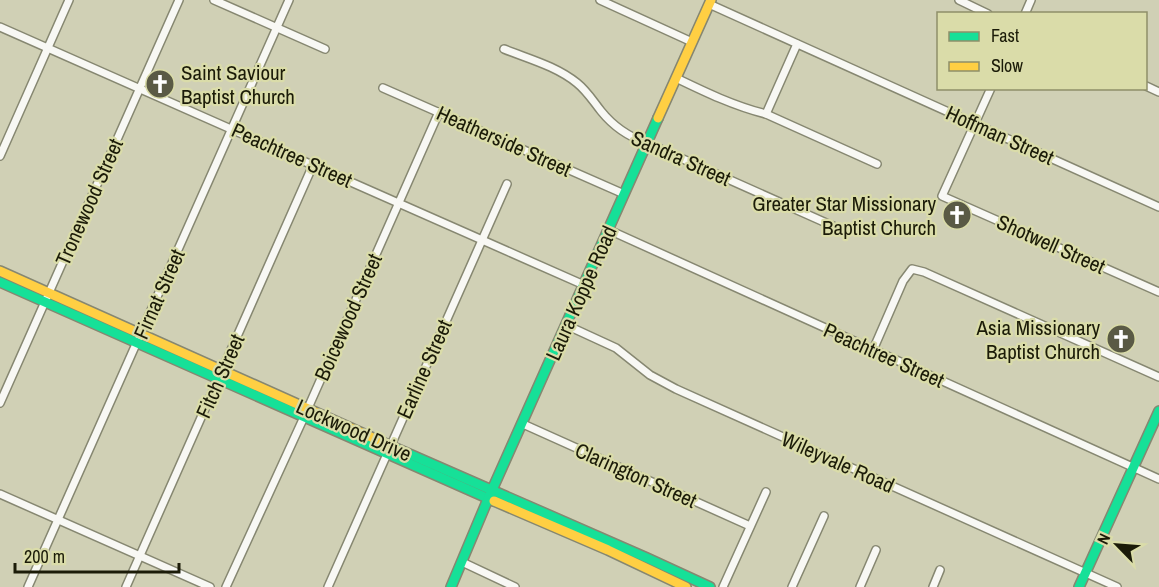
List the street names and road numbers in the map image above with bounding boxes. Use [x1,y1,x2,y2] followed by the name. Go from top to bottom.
[432,98,576,184] street label: Heatherside Street
[941,98,1059,172] street label: Hoffman Street
[227,115,357,195] street label: Peachtree Street
[627,123,736,193] street label: Sandra Street
[48,134,130,270] street label: Tronewood Street
[992,207,1110,281] street label: Shotwell Street
[538,221,624,365] street label: Laura Koppe Road
[126,244,192,344] street label: Firnat Street
[307,249,389,385] street label: Boicewood Street
[389,315,459,423] street label: Earline Street
[819,315,949,395] street label: Peachtree Street
[189,329,251,423] street label: Fitch Street
[292,392,416,468] street label: Lockwood Drive
[777,424,899,500] street label: Wileyvale Road
[571,435,702,515] street label: Clarington Street

